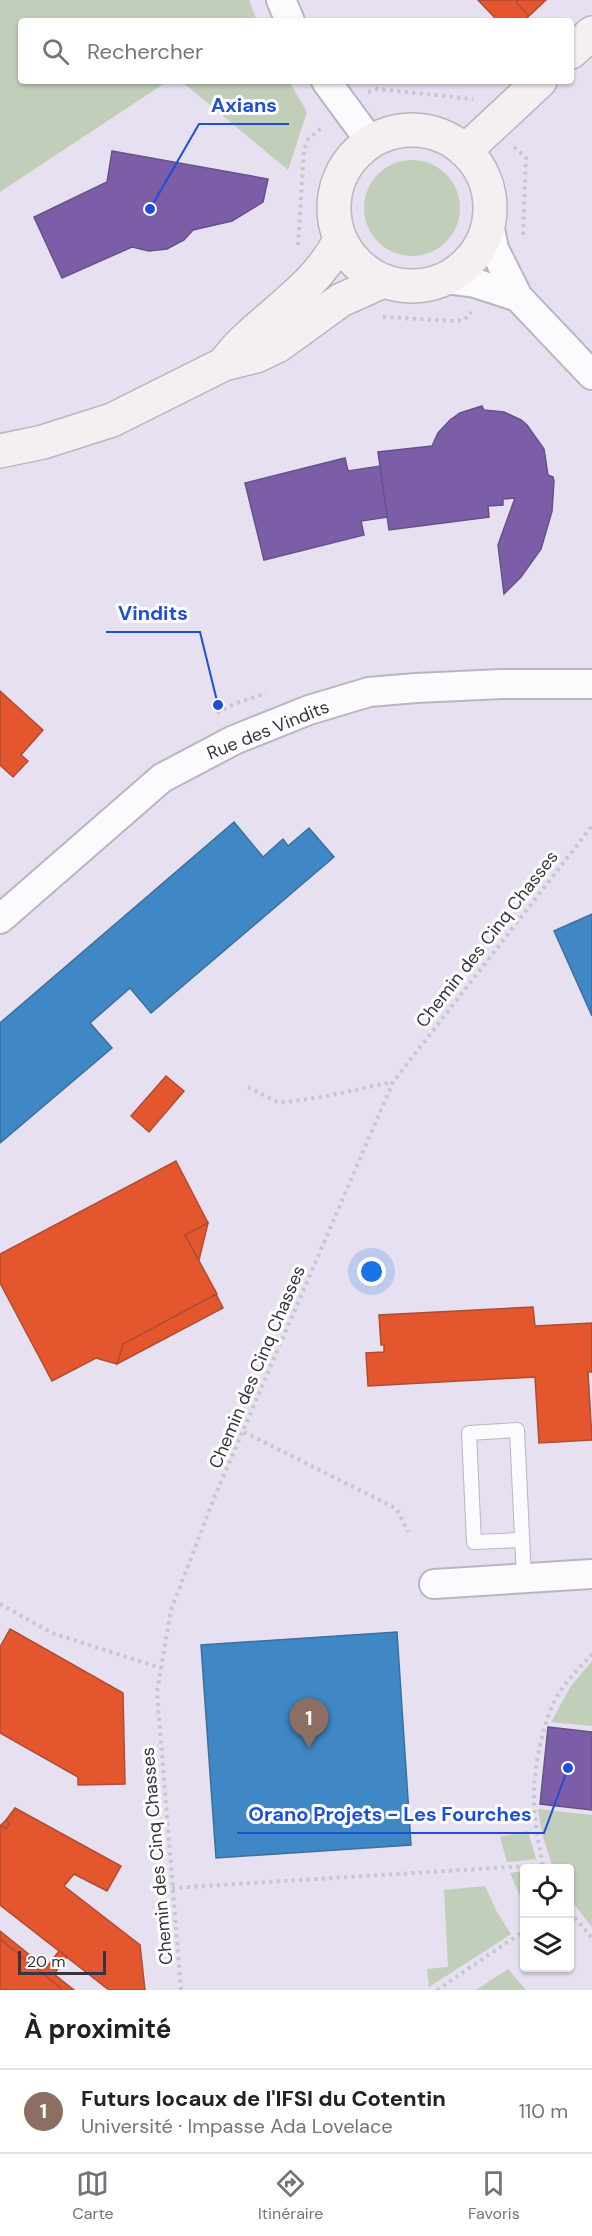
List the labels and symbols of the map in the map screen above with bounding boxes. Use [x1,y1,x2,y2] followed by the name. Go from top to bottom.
[199,86,289,124] callout: Axians
[211,92,277,118] text: Axians
[106,594,200,632] callout: Vindits
[118,600,188,626] text: Vindits
[203,695,333,765] street label: Rue des Vindits
[410,846,564,1032] street label: Chemin des Cinq Chasses
[357,1257,386,1286] your location
[203,1262,311,1472] street label: Chemin des Cinq Chasses
[290,1698,328,1748] pin: 1
[136,1746,178,1966] street label: Chemin des Cinq Chasses
[237,1795,544,1833] callout: Orano Projets - Les Fourches
[248,1801,532,1827] text: Orano Projets - Les Fourches
[18,1948,106,1976] scale bar

